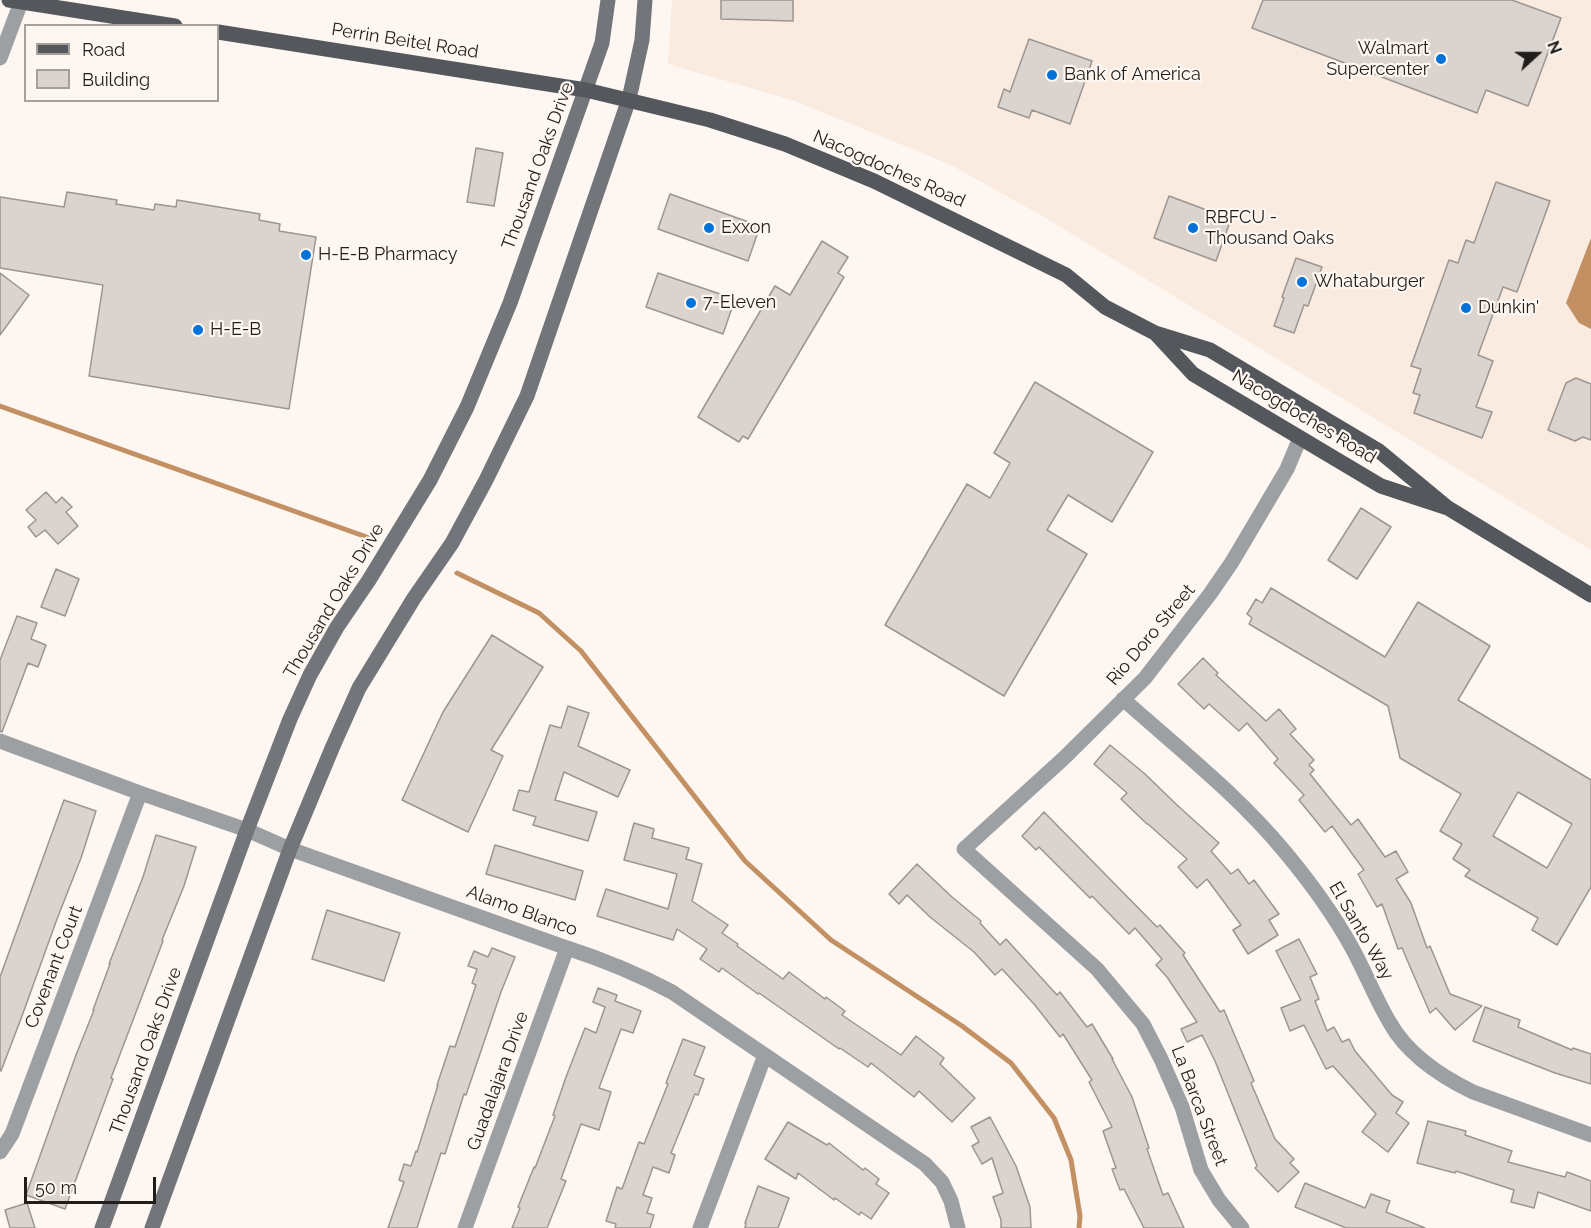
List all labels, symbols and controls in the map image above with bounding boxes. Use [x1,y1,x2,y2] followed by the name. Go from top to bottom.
[330,19,480,63] street label: Perrin Beitel Road
[24,24,219,102] legend
[1507,24,1567,84] north arrow
[1326,38,1429,80] place label: Walmart Supercenter
[1543,38,1565,56] text: N
[82,39,125,60] text: Road
[1434,52,1448,66] marker: Walmart Supercenter
[1064,64,1201,86] place label: Bank of America
[1045,68,1059,82] marker: Bank of America
[82,69,150,90] text: Building
[498,79,578,253] street label: Thousand Oaks Drive
[809,126,969,212] street label: Nacogdoches Road
[1205,207,1334,250] place label: RBFCU - Thousand Oaks
[721,217,771,239] place label: Exxon
[702,221,716,235] marker: Exxon
[1186,221,1200,235] marker: RBFCU - Thousand Oaks
[318,244,458,266] place label: H-E-B Pharmacy
[299,248,313,262] marker: H-E-B Pharmacy
[1314,271,1425,293] place label: Whataburger
[1295,275,1309,289] marker: Whataburger
[703,292,776,314] place label: 7-Eleven
[684,296,698,310] marker: 7-Eleven
[1478,297,1539,319] place label: Dunkin'
[1459,301,1473,315] marker: Dunkin'
[210,319,261,341] place label: H-E-B
[191,323,205,337] marker: H-E-B
[1228,365,1380,469] street label: Nacogdoches Road
[279,520,389,682] street label: Thousand Oaks Drive
[1102,580,1200,690] street label: Rio Doro Street
[1324,878,1398,984] street label: El Santo Way
[464,881,580,941] street label: Alamo Blanco
[21,902,87,1032] street label: Covenant Court
[106,964,186,1138] street label: Thousand Oaks Drive
[463,1008,533,1154] street label: Guadalajara Drive
[1166,1043,1232,1169] street label: La Barca Street
[27,1165,159,1203] scale bar
[35,1177,77,1198] text: 50 m

